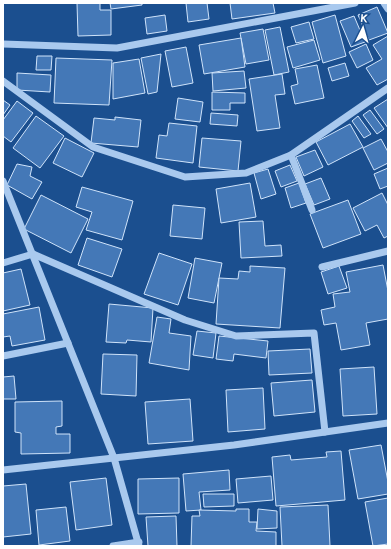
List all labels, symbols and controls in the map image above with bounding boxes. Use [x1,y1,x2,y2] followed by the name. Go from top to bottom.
[343,8,383,48] north arrow
[360,12,369,25] text: K

